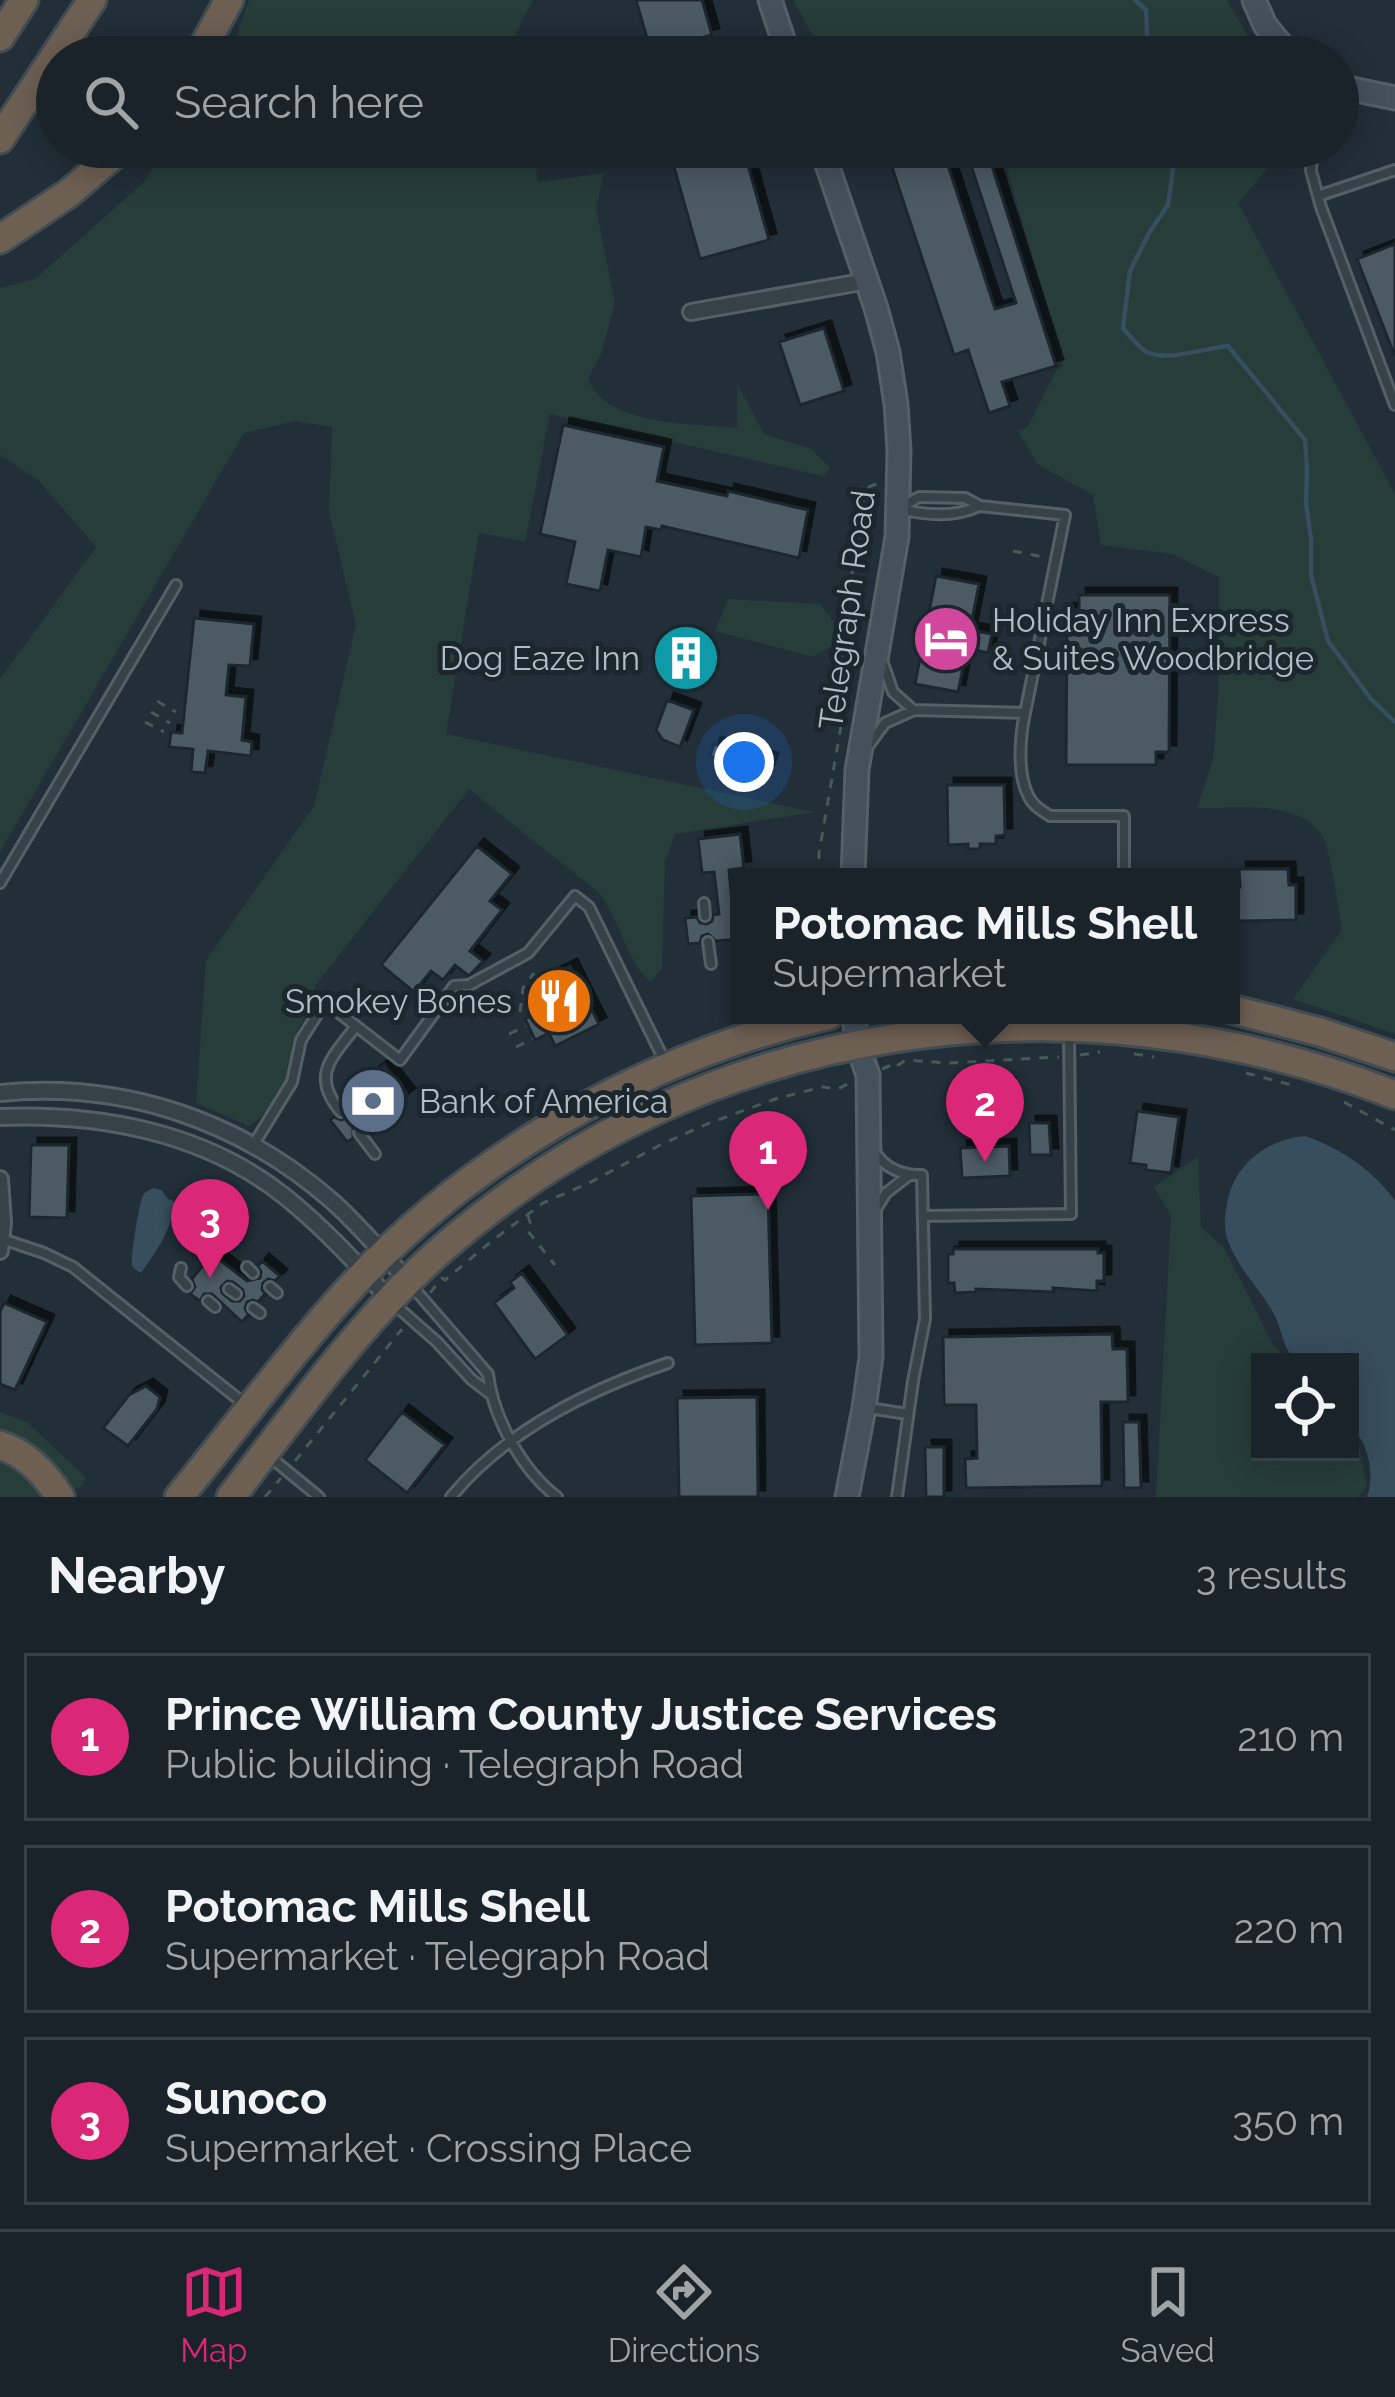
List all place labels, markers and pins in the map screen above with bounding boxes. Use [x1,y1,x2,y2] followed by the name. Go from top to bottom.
[992,601,1314,678] place label: Holiday Inn Express & Suites Woodbridge
[911,604,981,674] hotel icon: Holiday Inn Express & Suites Woodbridge
[651,623,721,693] building icon: Dog Eaze Inn
[440,639,640,678] place label: Dog Eaze Inn
[524,966,594,1036] restaurant icon: Smokey Bones
[285,982,512,1021] place label: Smokey Bones
[946,1063,1024,1162] pin: 2
[338,1066,408,1136] bank icon: Bank of America
[419,1082,668,1121] place label: Bank of America
[729,1111,807,1210] pin: 1
[171,1179,249,1278] pin: 3

